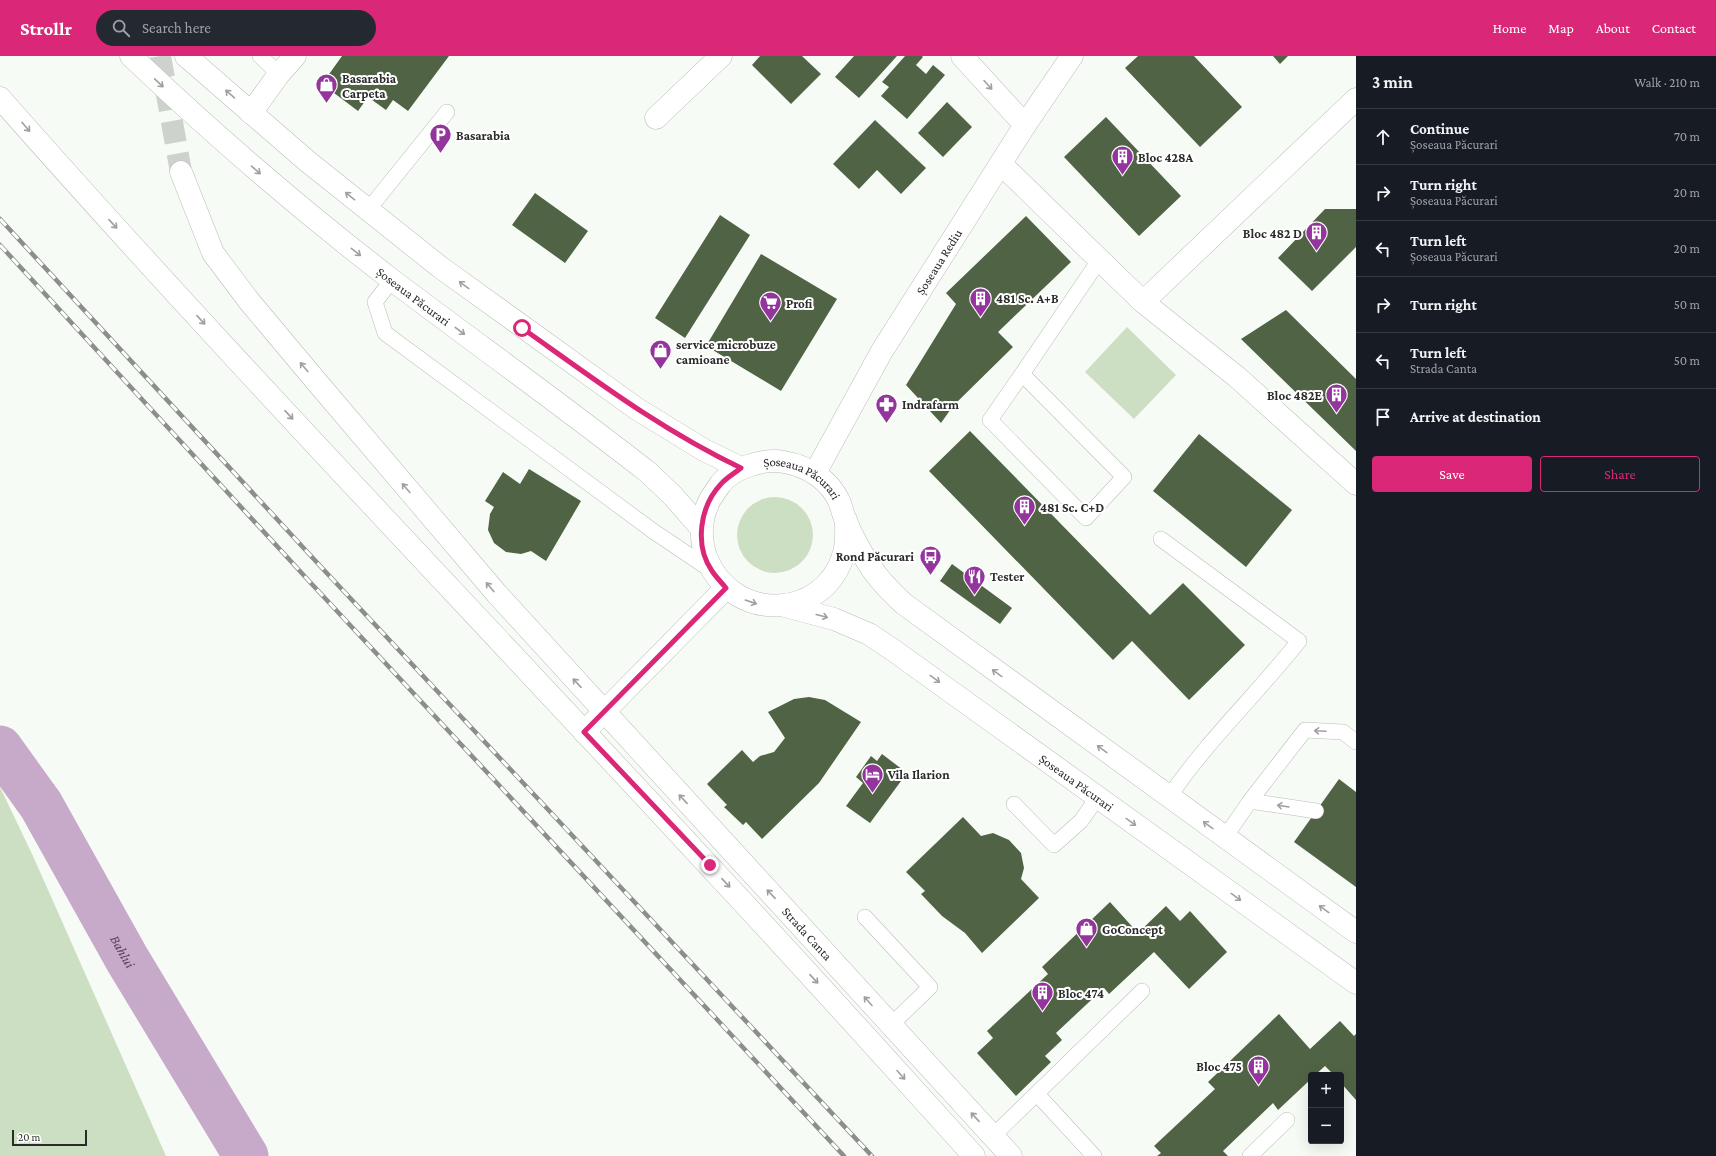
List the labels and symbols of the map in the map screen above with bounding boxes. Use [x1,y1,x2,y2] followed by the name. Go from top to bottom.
[342,71,397,101] place label: Basarabia Carpeta
[313,72,339,105] shop icon: Basarabia Carpeta
[154,78,164,88] one-way arrow
[984,80,993,90] one-way arrow
[224,90,235,99] one-way arrow
[21,122,30,132] one-way arrow
[427,122,453,155] parking icon: Basarabia
[456,128,511,143] place label: Basarabia
[1109,144,1135,177] building icon: Bloc 428A
[1138,150,1193,165] place label: Bloc 428A
[250,165,261,174] one-way arrow
[345,192,356,201] one-way arrow
[108,219,118,229] one-way arrow
[1304,220,1330,253] building icon: Bloc 482 D
[913,226,965,298] street label: Șoseaua Rediu
[1243,226,1302,241] place label: Bloc 482 D
[351,247,362,256] one-way arrow
[373,264,454,329] street label: Șoseaua Păcurari
[458,281,469,289] one-way arrow
[967,285,993,318] building icon: 481 Sc. A+B
[758,290,784,323] supermarket icon: Profi
[996,291,1059,306] place label: 481 Sc. A+B
[786,296,813,311] place label: Profi
[196,314,205,325] one-way arrow
[513,319,531,337] route start
[454,326,465,335] one-way arrow
[676,337,776,367] place label: service microbuze camioane
[648,338,674,371] shop icon: service microbuze camioane
[300,362,309,372] one-way arrow
[1324,382,1350,415] building icon: Bloc 482E
[1267,388,1323,403] place label: Bloc 482E
[874,391,900,424] pharmacy icon: Indrafarm
[902,397,959,412] place label: Indrafarm
[284,410,294,420] one-way arrow
[762,454,844,503] street label: Șoseaua Păcurari
[402,482,411,493] one-way arrow
[1011,494,1037,527] building icon: 481 Sc. C+D
[1040,500,1104,515] place label: 481 Sc. C+D
[917,543,943,576] bus stop icon: Rond Păcurari
[836,549,914,564] place label: Rond Păcurari
[961,563,987,596] restaurant icon: Tester
[990,569,1025,584] place label: Tester
[486,582,495,592] one-way arrow
[744,598,756,606] one-way arrow
[816,613,829,620] one-way arrow
[992,668,1003,677] one-way arrow
[929,675,940,684] one-way arrow
[573,678,582,689] one-way arrow
[1314,727,1327,735] one-way arrow
[1097,745,1108,753] one-way arrow
[1036,751,1117,815] street label: Șoseaua Păcurari
[860,761,886,794] hotel icon: Vila Ilarion
[887,767,950,782] place label: Vila Ilarion
[678,794,688,804] one-way arrow
[1277,802,1290,810] one-way arrow
[1125,818,1136,826] one-way arrow
[1202,821,1213,829] one-way arrow
[701,856,719,874] route end
[721,878,731,888] one-way arrow
[767,889,776,899] one-way arrow
[1231,893,1242,901] one-way arrow
[779,904,835,964] street label: Strada Canta
[1319,905,1330,913] one-way arrow
[1074,916,1100,949] shop icon: GoConcept
[1102,922,1163,937] place label: GoConcept
[107,932,139,971] water label: Bahlui
[809,974,819,984] one-way arrow
[1029,980,1055,1013] building icon: Bloc 474
[1058,986,1104,1001] place label: Bloc 474
[864,995,873,1006] one-way arrow
[1245,1053,1271,1086] building icon: Bloc 475
[1196,1059,1242,1074] place label: Bloc 475
[897,1070,906,1080] one-way arrow
[970,1112,980,1122] one-way arrow
[12,1128,87,1147] scale bar

